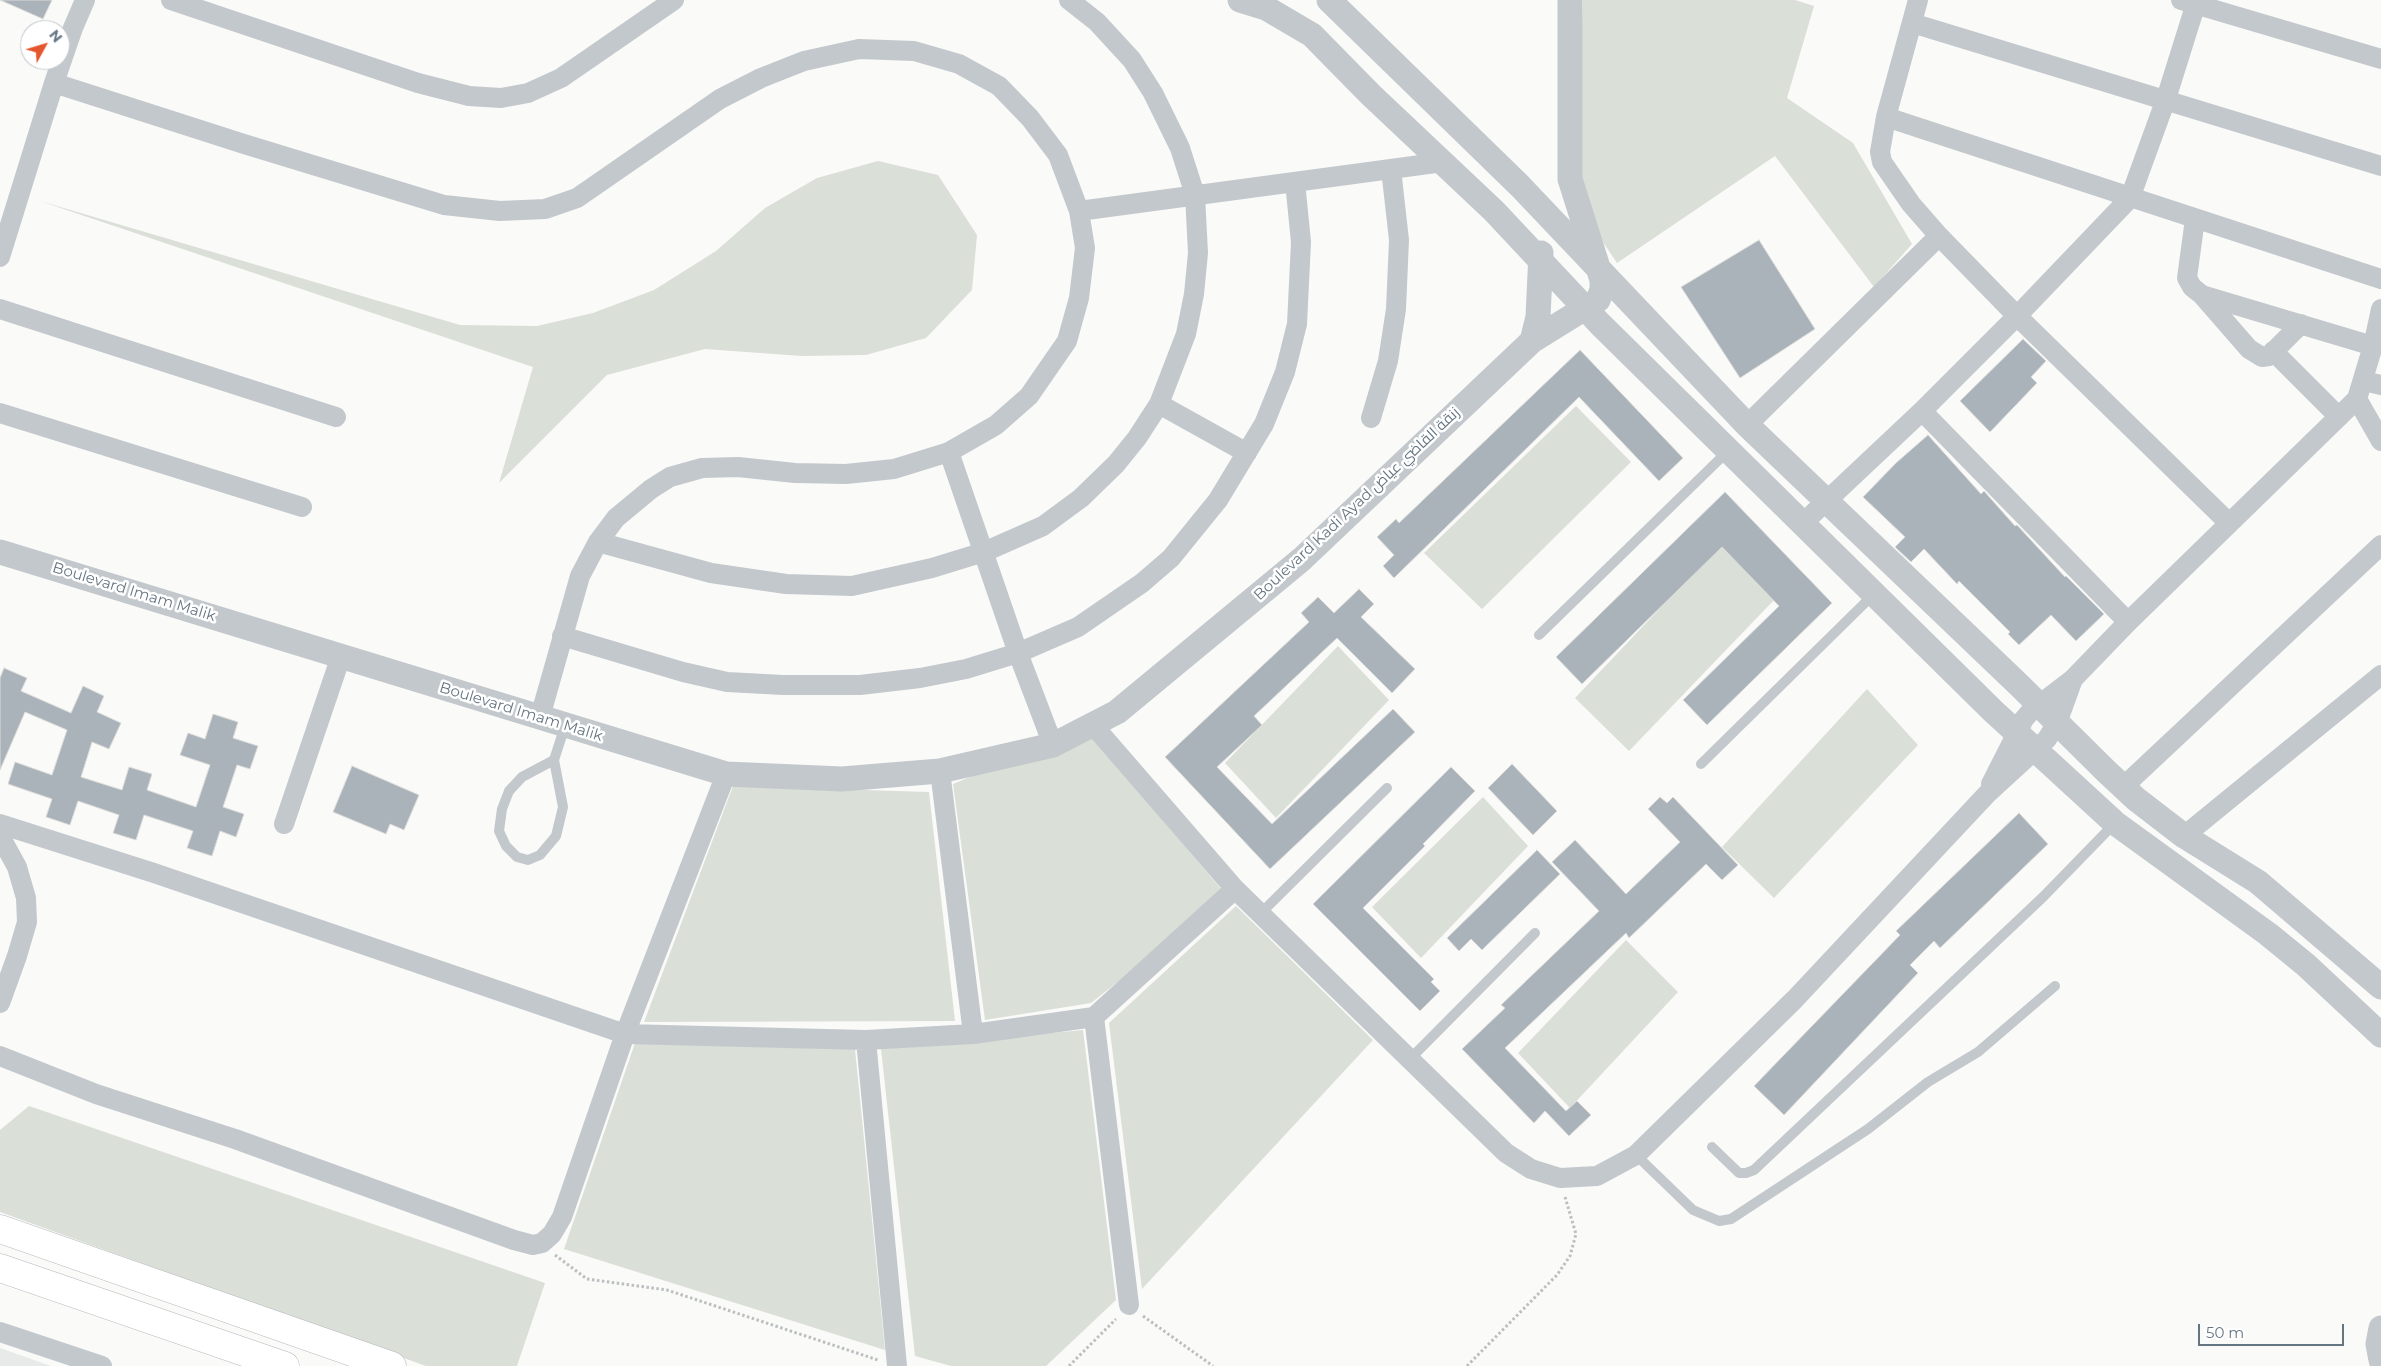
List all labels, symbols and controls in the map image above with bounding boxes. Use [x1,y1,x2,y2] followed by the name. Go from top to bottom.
[20,20,70,70] north arrow
[45,26,66,46] text: N
[1250,404,1464,604] street label: Boulevard Kadi Ayad زنقة القاضي عياض
[50,559,218,625] street label: Boulevard Imam Malik
[437,679,605,745] street label: Boulevard Imam Malik
[2201,1314,2347,1346] scale bar
[2206,1323,2244,1342] text: 50 m

